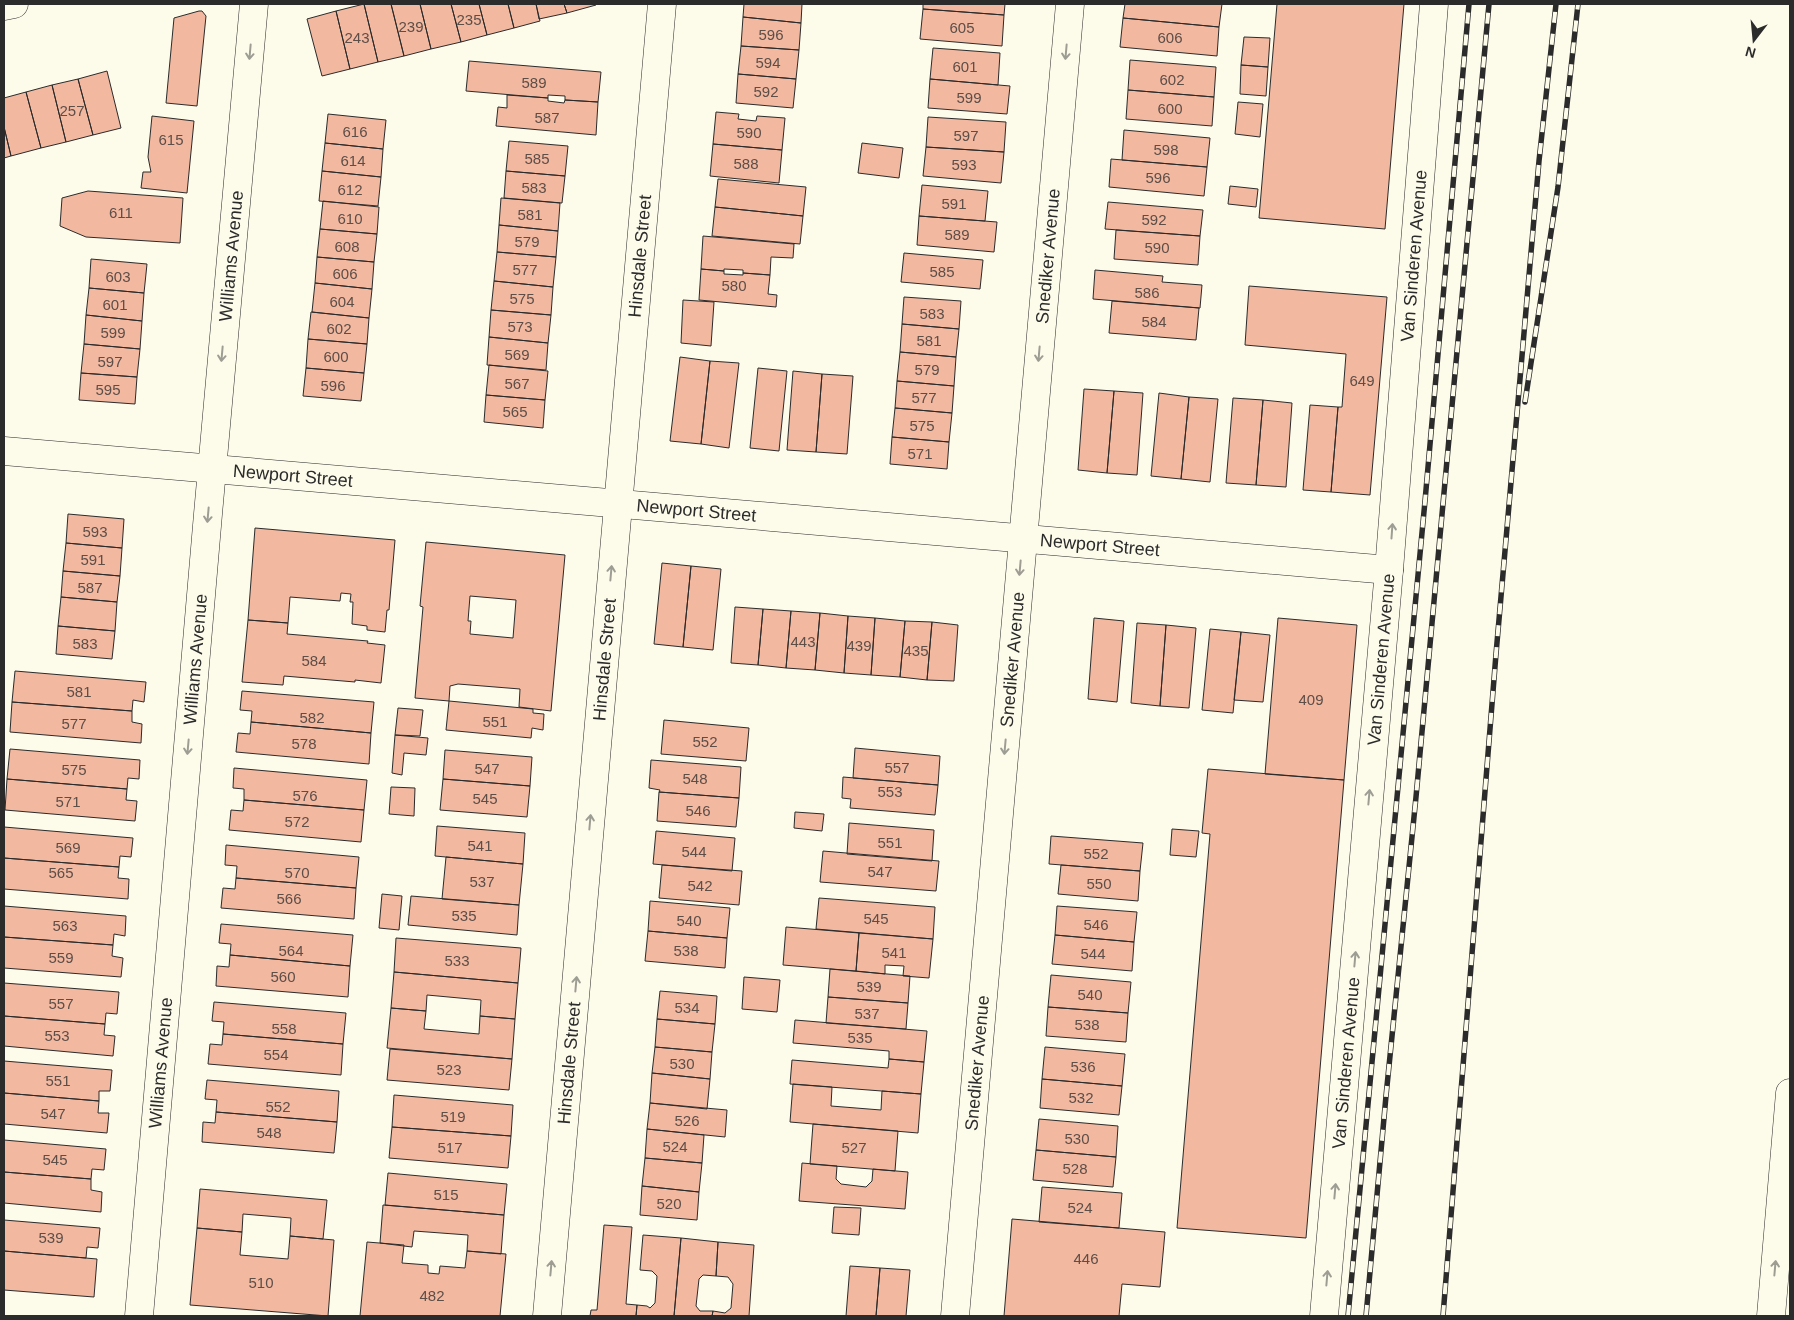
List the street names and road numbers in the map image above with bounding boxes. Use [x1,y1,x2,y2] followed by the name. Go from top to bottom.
[1397,169,1431,343] street label: Van Sinderen Avenue
[1032,188,1064,325] street label: Snediker Avenue
[215,189,247,323] street label: Williams Avenue
[625,194,655,318] street label: Hinsdale Street
[232,461,354,491] street label: Newport Street
[636,495,757,526] street label: Newport Street
[1039,530,1161,560] street label: Newport Street
[1364,573,1399,746] street label: Van Sinderen Avenue
[997,591,1028,728] street label: Snediker Avenue
[180,593,211,726] street label: Williams Avenue
[589,597,620,722] street label: Hinsdale Street
[1329,976,1364,1150] street label: Van Sinderen Avenue
[961,994,993,1132] street label: Snediker Avenue
[145,996,176,1129] street label: Williams Avenue
[554,1001,585,1125] street label: Hinsdale Street

